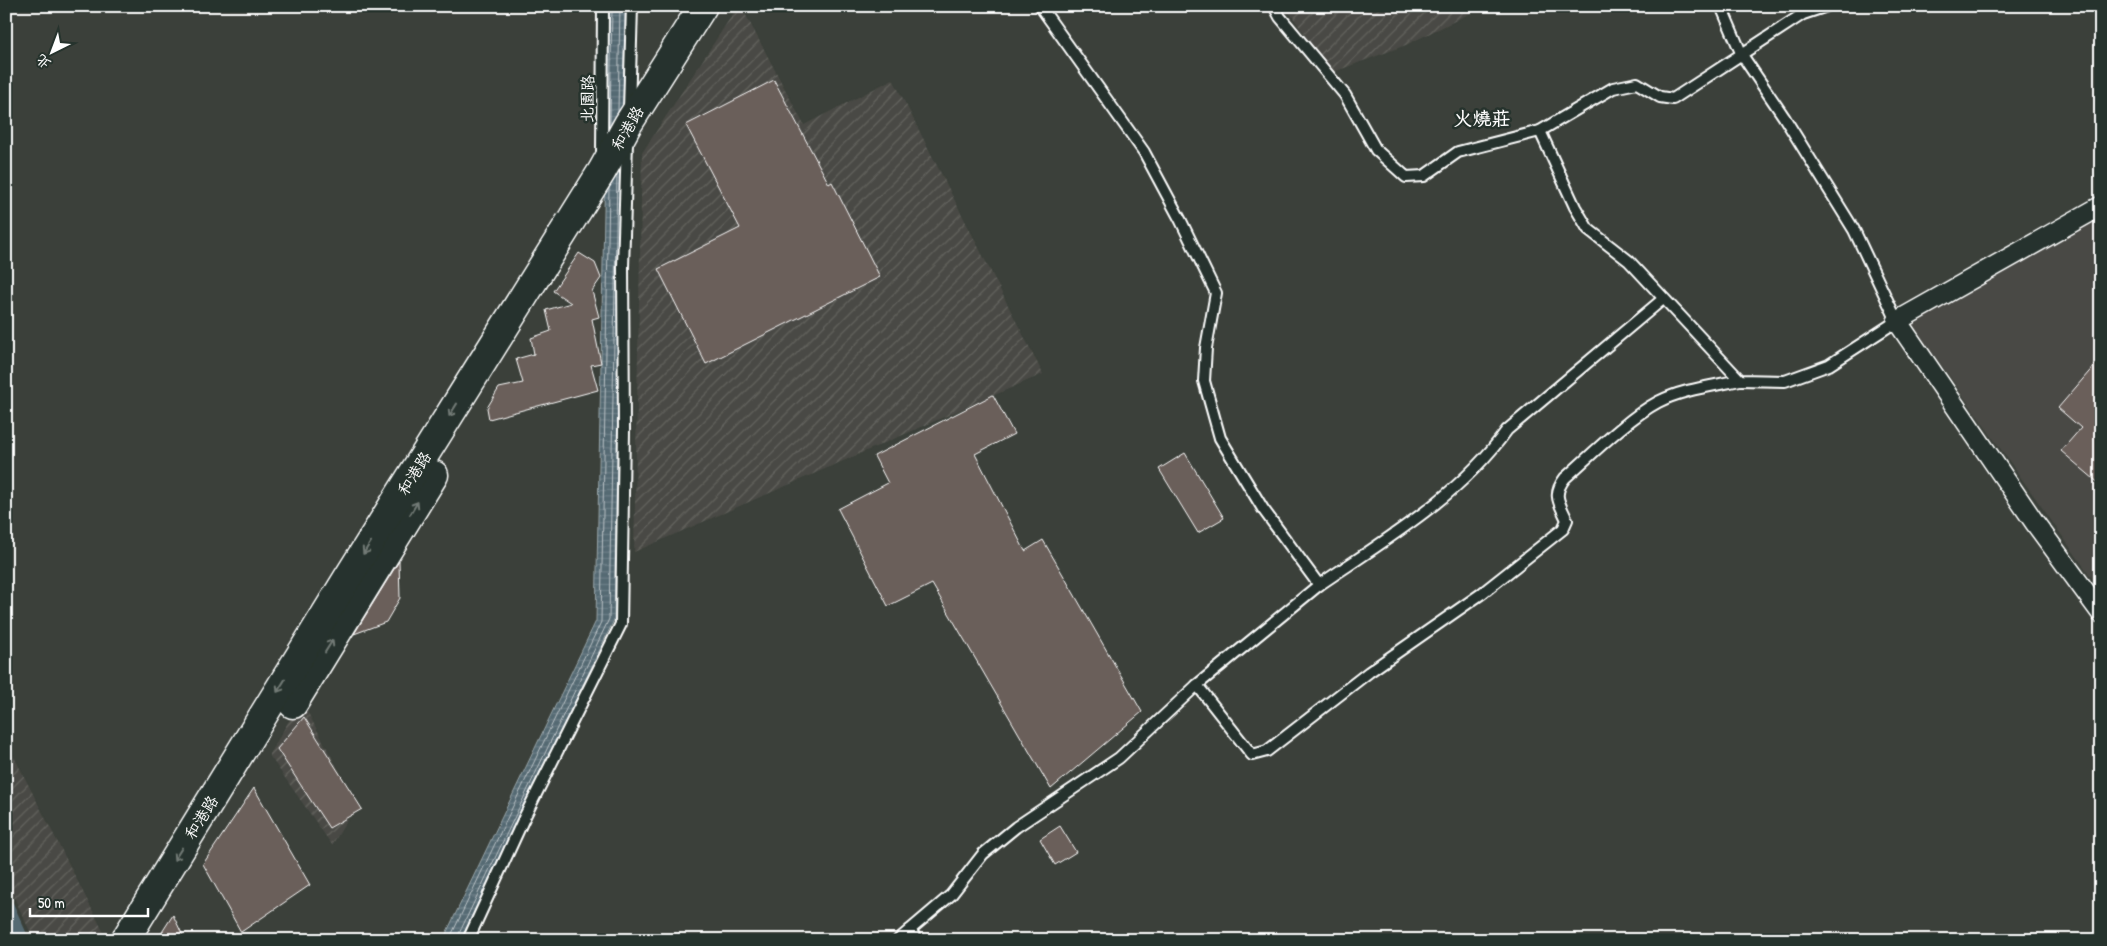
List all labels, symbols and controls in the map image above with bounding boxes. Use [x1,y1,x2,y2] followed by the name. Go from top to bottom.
[28,28,78,78] north arrow
[31,50,55,74] text: 北
[576,75,598,123] street label: 北園路
[605,102,649,154] street label: 和港路
[1453,105,1511,131] district label: 火燒莊
[448,402,458,416] one-way arrow
[392,447,436,499] street label: 和港路
[410,501,420,515] one-way arrow
[361,540,371,554] one-way arrow
[323,639,334,653] one-way arrow
[276,679,287,693] one-way arrow
[179,791,223,843] street label: 和港路
[173,847,183,861] one-way arrow
[30,886,148,918] scale bar
[38,892,65,913] text: 50 m

